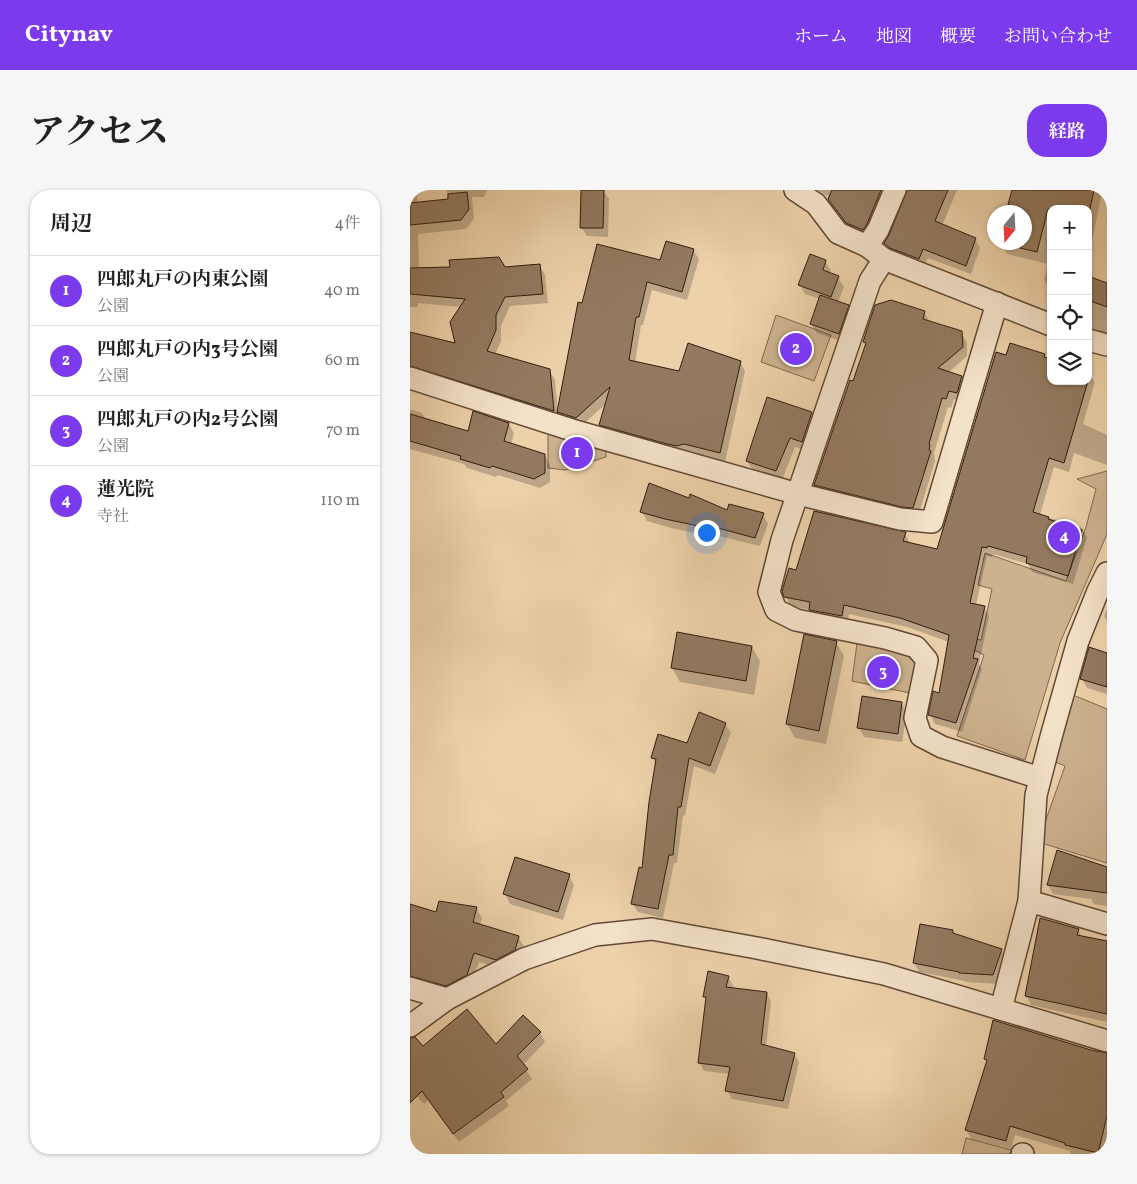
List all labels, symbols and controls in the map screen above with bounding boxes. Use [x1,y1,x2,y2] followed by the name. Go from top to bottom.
[25,18,113,52] text: Citynav
[794,25,848,50] text: ホーム
[876,25,912,50] text: 地図
[940,25,976,50] text: 概要
[1004,25,1112,50] text: お問い合わせ
[1027,104,1107,157] button: 経路
[30,110,169,158] text: アクセス
[987,205,1032,250] north arrow
[1047,205,1092,385] map controls
[1047,205,1092,250] button: +
[50,210,92,239] text: 周辺
[334,213,360,235] text: 4件
[1047,250,1092,295] button: −
[97,267,268,293] text: 四郎丸戸の内東公園
[63,280,69,302] text: 1
[324,280,360,302] text: 40 m
[1047,295,1092,340] button: locate
[97,296,129,318] text: 公園
[780,330,812,368] pin: 2
[97,337,278,363] text: 四郎丸戸の内3号公園
[1047,340,1092,385] button: layers
[62,350,70,372] text: 2
[325,350,360,372] text: 60 m
[97,366,129,388] text: 公園
[97,407,278,433] text: 四郎丸戸の内2号公園
[62,420,70,442] text: 3
[326,420,360,442] text: 70 m
[561,434,593,472] pin: 1
[97,436,129,458] text: 公園
[97,477,154,503] text: 蓮光院
[61,490,71,512] text: 4
[321,490,360,512] text: 110 m
[97,506,129,528] text: 寺社
[1048,518,1080,556] pin: 4
[694,520,720,546] your location
[867,653,899,691] pin: 3

